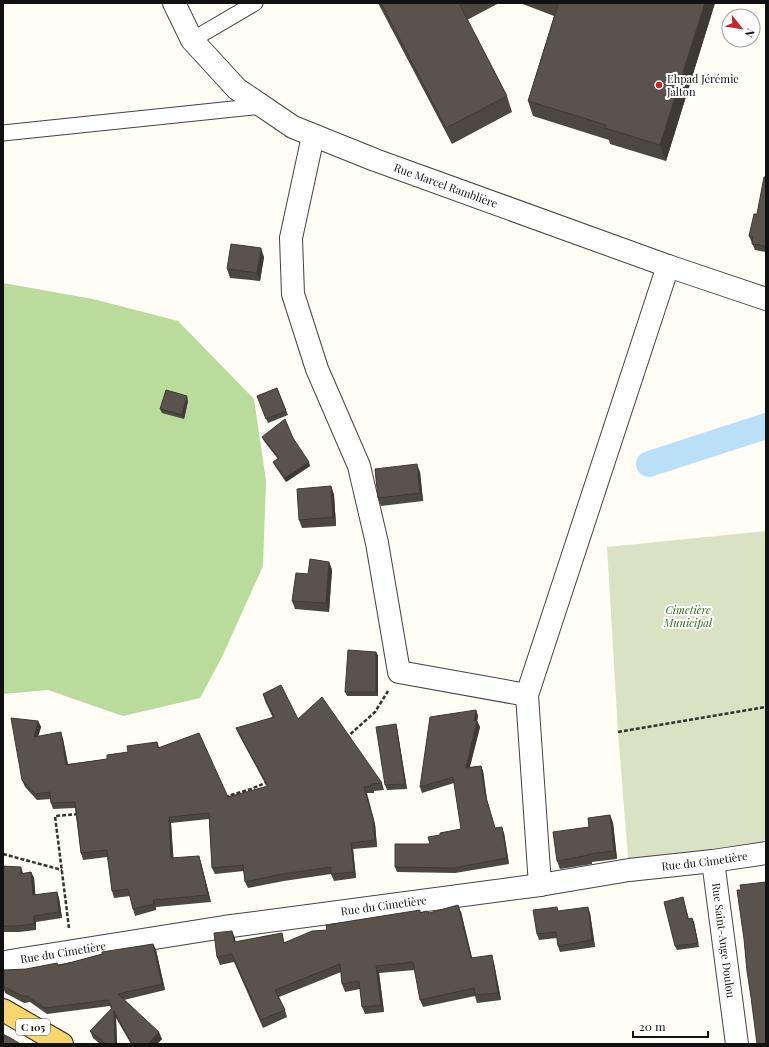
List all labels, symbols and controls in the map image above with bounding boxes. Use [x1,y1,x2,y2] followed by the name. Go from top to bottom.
[721,8,761,48] north arrow
[742,26,759,40] text: N
[666,71,739,99] place label: Ehpad Jérémie Jalton
[654,80,664,90] marker: Ehpad Jérémie Jalton
[392,160,500,211] street label: Rue Marcel Ramblière
[663,602,713,630] park label: Cimetière Municipal
[661,848,749,873] street label: Rue du Cimetière
[709,882,739,999] street label: Rue Saint-Ange Doulou
[340,892,428,918] street label: Rue du Cimetière
[19,938,107,966] street label: Rue du Cimetière
[633,1013,708,1039] scale bar
[639,1018,666,1034] text: 20 m
[16,1019,50,1035] road number: C 105

